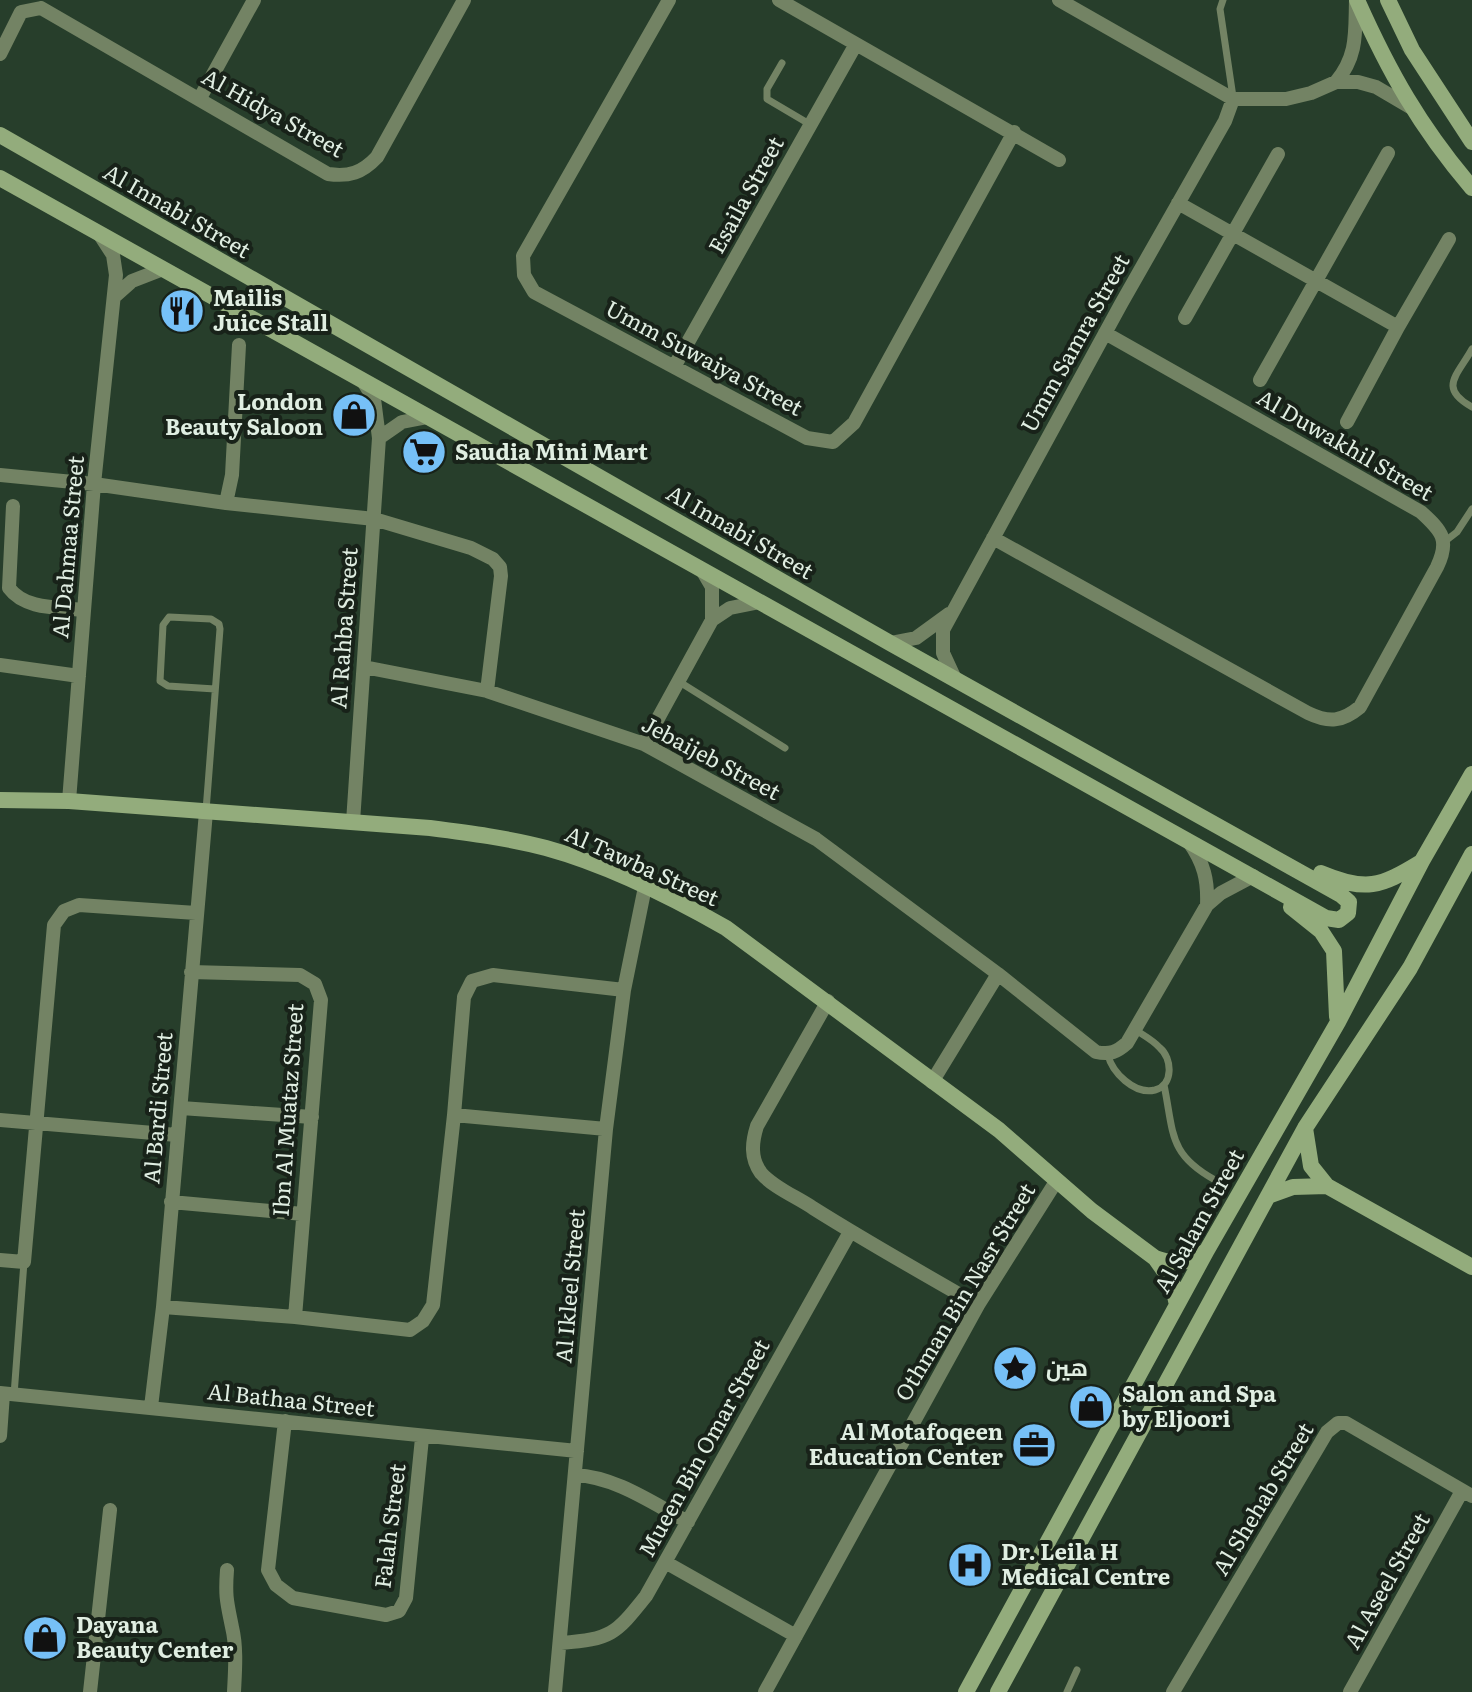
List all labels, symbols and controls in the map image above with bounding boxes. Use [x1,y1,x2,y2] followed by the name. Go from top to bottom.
[197,59,351,164] street label: Al Hidya Street
[699,129,791,259] street label: Esaila Street
[98,154,258,265] street label: Al Innabi Street
[1011,247,1137,438] street label: Umm Samra Street
[213,280,328,338] place label: Mailis Juice Stall
[158,287,206,335] restaurant icon: Mailis Juice Stall
[600,291,809,423] street label: Umm Suwaiya Street
[1251,380,1440,508] street label: Al Duwakhil Street
[165,384,323,442] place label: London Beauty Saloon
[330,391,378,439] shop icon: London Beauty Saloon
[400,428,448,476] supermarket icon: Saudia Mini Mart
[455,434,648,467] place label: Saudia Mini Mart
[42,454,91,640] street label: Al Dahmaa Street
[661,475,821,586] street label: Al Innabi Street
[320,546,365,710] street label: Al Rahba Street
[636,706,787,807] street label: Jebaijeb Street
[560,816,725,913] street label: Al Tawba Street
[263,1002,310,1218] street label: Ibn Al Muataz Street
[133,1030,180,1185] street label: Al Bardi Street
[1144,1142,1251,1298] street label: Al Salam Street
[885,1176,1042,1407] street label: Othman Bin Nasr Street
[545,1207,592,1364] street label: Al Ikleel Street
[629,1332,776,1562] street label: Mueen Bin Omar Street
[991,1344,1039,1392] place icon: هين
[1046,1350,1088,1383] place label: هين
[206,1373,377,1424] street label: Al Bathaa Street
[1122,1376,1277,1434] place label: Salon and Spa by Eljoori
[1067,1383,1115,1431] shop icon: Salon and Spa by Eljoori
[809,1414,1003,1472] place label: Al Motafoqeen Education Center
[1203,1415,1320,1581] street label: Al Shehab Street
[1010,1421,1058,1469] office icon: Al Motafoqeen Education Center
[364,1461,413,1590] street label: Falah Street
[1335,1506,1437,1654] street label: Al Aseel Street
[1001,1534,1170,1592] place label: Dr. Leila H Medical Centre
[946,1541,994,1589] hospital icon: Dr. Leila H Medical Centre
[76,1607,234,1665] place label: Dayana Beauty Center
[21,1614,69,1662] shop icon: Dayana Beauty Center

